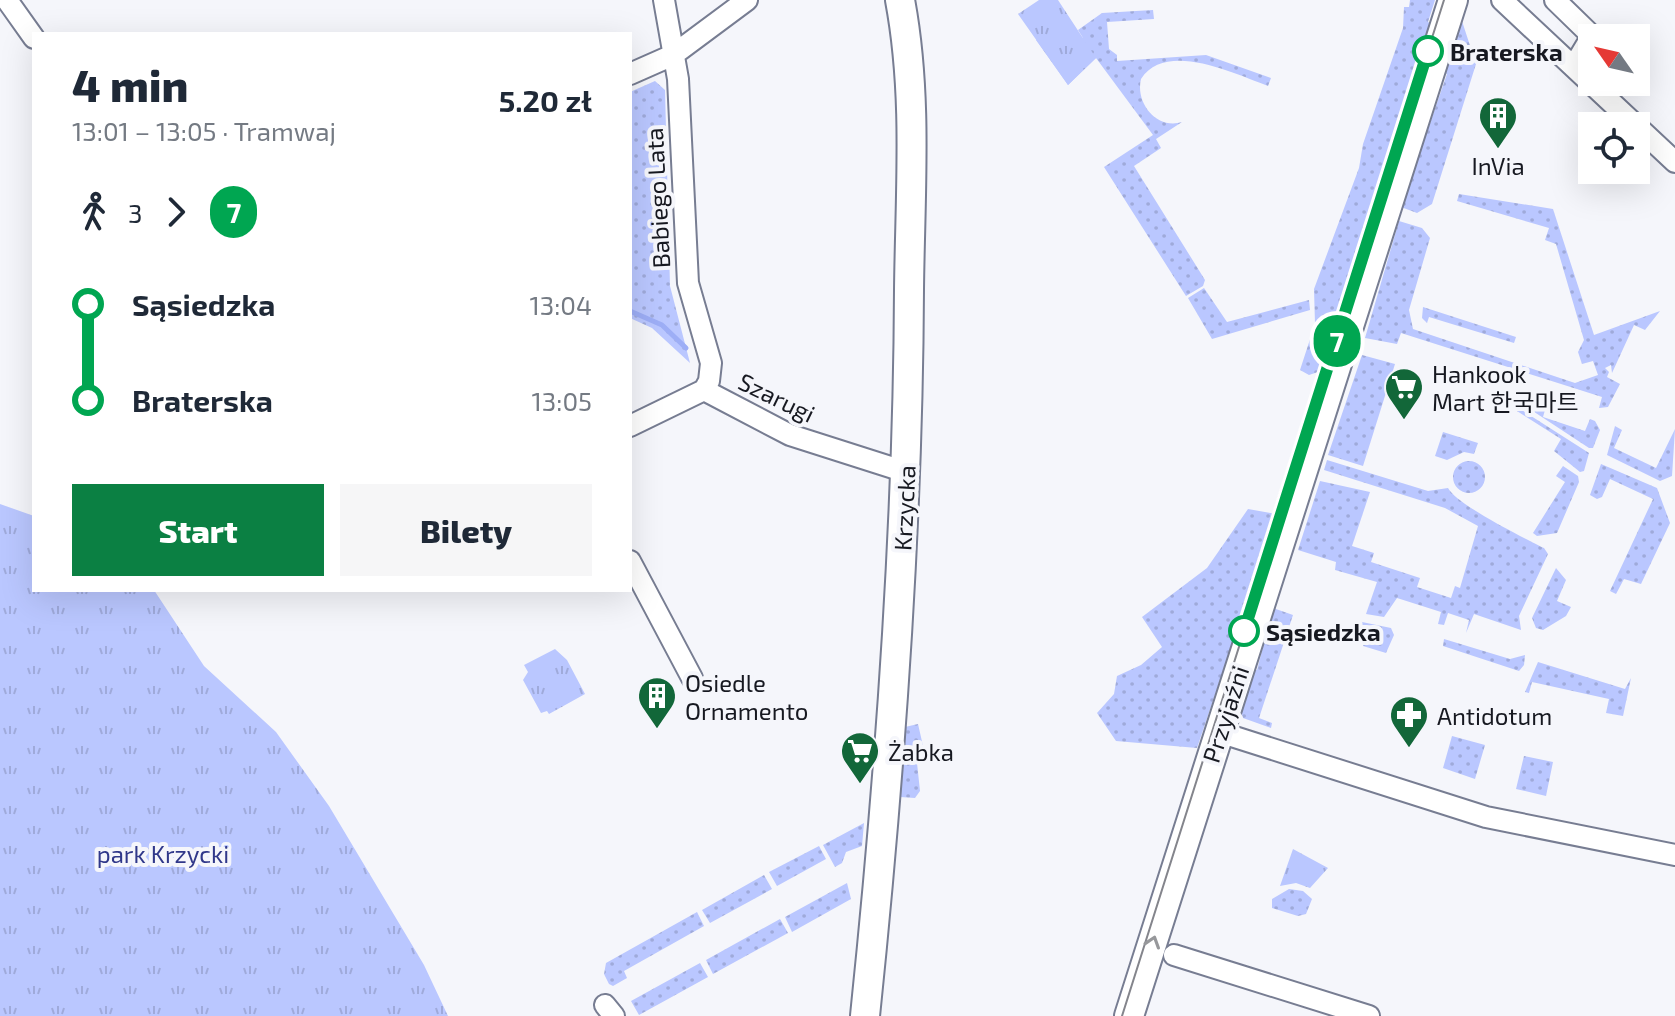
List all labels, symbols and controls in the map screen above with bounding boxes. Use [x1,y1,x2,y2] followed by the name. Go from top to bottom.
[1578,24,1650,96] north arrow
[1578,24,1650,184] map controls
[1413,36,1443,66] marker: Braterska
[1450,37,1563,66] place label: Braterska
[72,58,189,111] text: 4 min
[499,82,592,118] text: 5.20 zł
[1477,95,1519,150] building icon: InVia
[1578,112,1650,184] button: locate
[72,115,336,146] text: 13:01 – 13:05 · Tramwaj
[639,127,675,269] street label: Babiego Lata
[1471,151,1525,180] place label: InVia
[72,190,116,234] icon: walk
[154,190,198,234] icon: forward
[226,195,241,229] text: 7
[128,197,142,228] text: 3
[132,286,275,322] text: Sąsiedzka
[529,289,592,320] text: 13:04
[1311,315,1363,367] line badge: 7
[1330,324,1344,358] text: 7
[1432,359,1579,416] place label: Hankook Mart 한국마트
[734,366,820,428] street label: Szarugi
[1383,366,1425,421] supermarket icon: Hankook Mart 한국마트
[132,382,273,418] text: Braterska
[531,385,592,416] text: 13:05
[887,464,921,552] street label: Krzycka
[72,484,324,576] button: Start
[340,484,592,576] button: Bilety
[1229,616,1259,646] marker: Sąsiedzka
[1266,617,1381,646] place label: Sąsiedzka
[1196,662,1254,766] street label: Przyjaźni
[685,668,808,725] place label: Osiedle Ornamento
[636,675,678,730] building icon: Osiedle Ornamento
[1388,694,1430,749] pharmacy icon: Antidotum
[1437,701,1552,730] place label: Antidotum
[839,730,881,785] supermarket icon: Żabka
[888,737,954,766] place label: Żabka
[97,839,229,868] park label: park Krzycki
[1143,935,1159,949] one-way arrow

